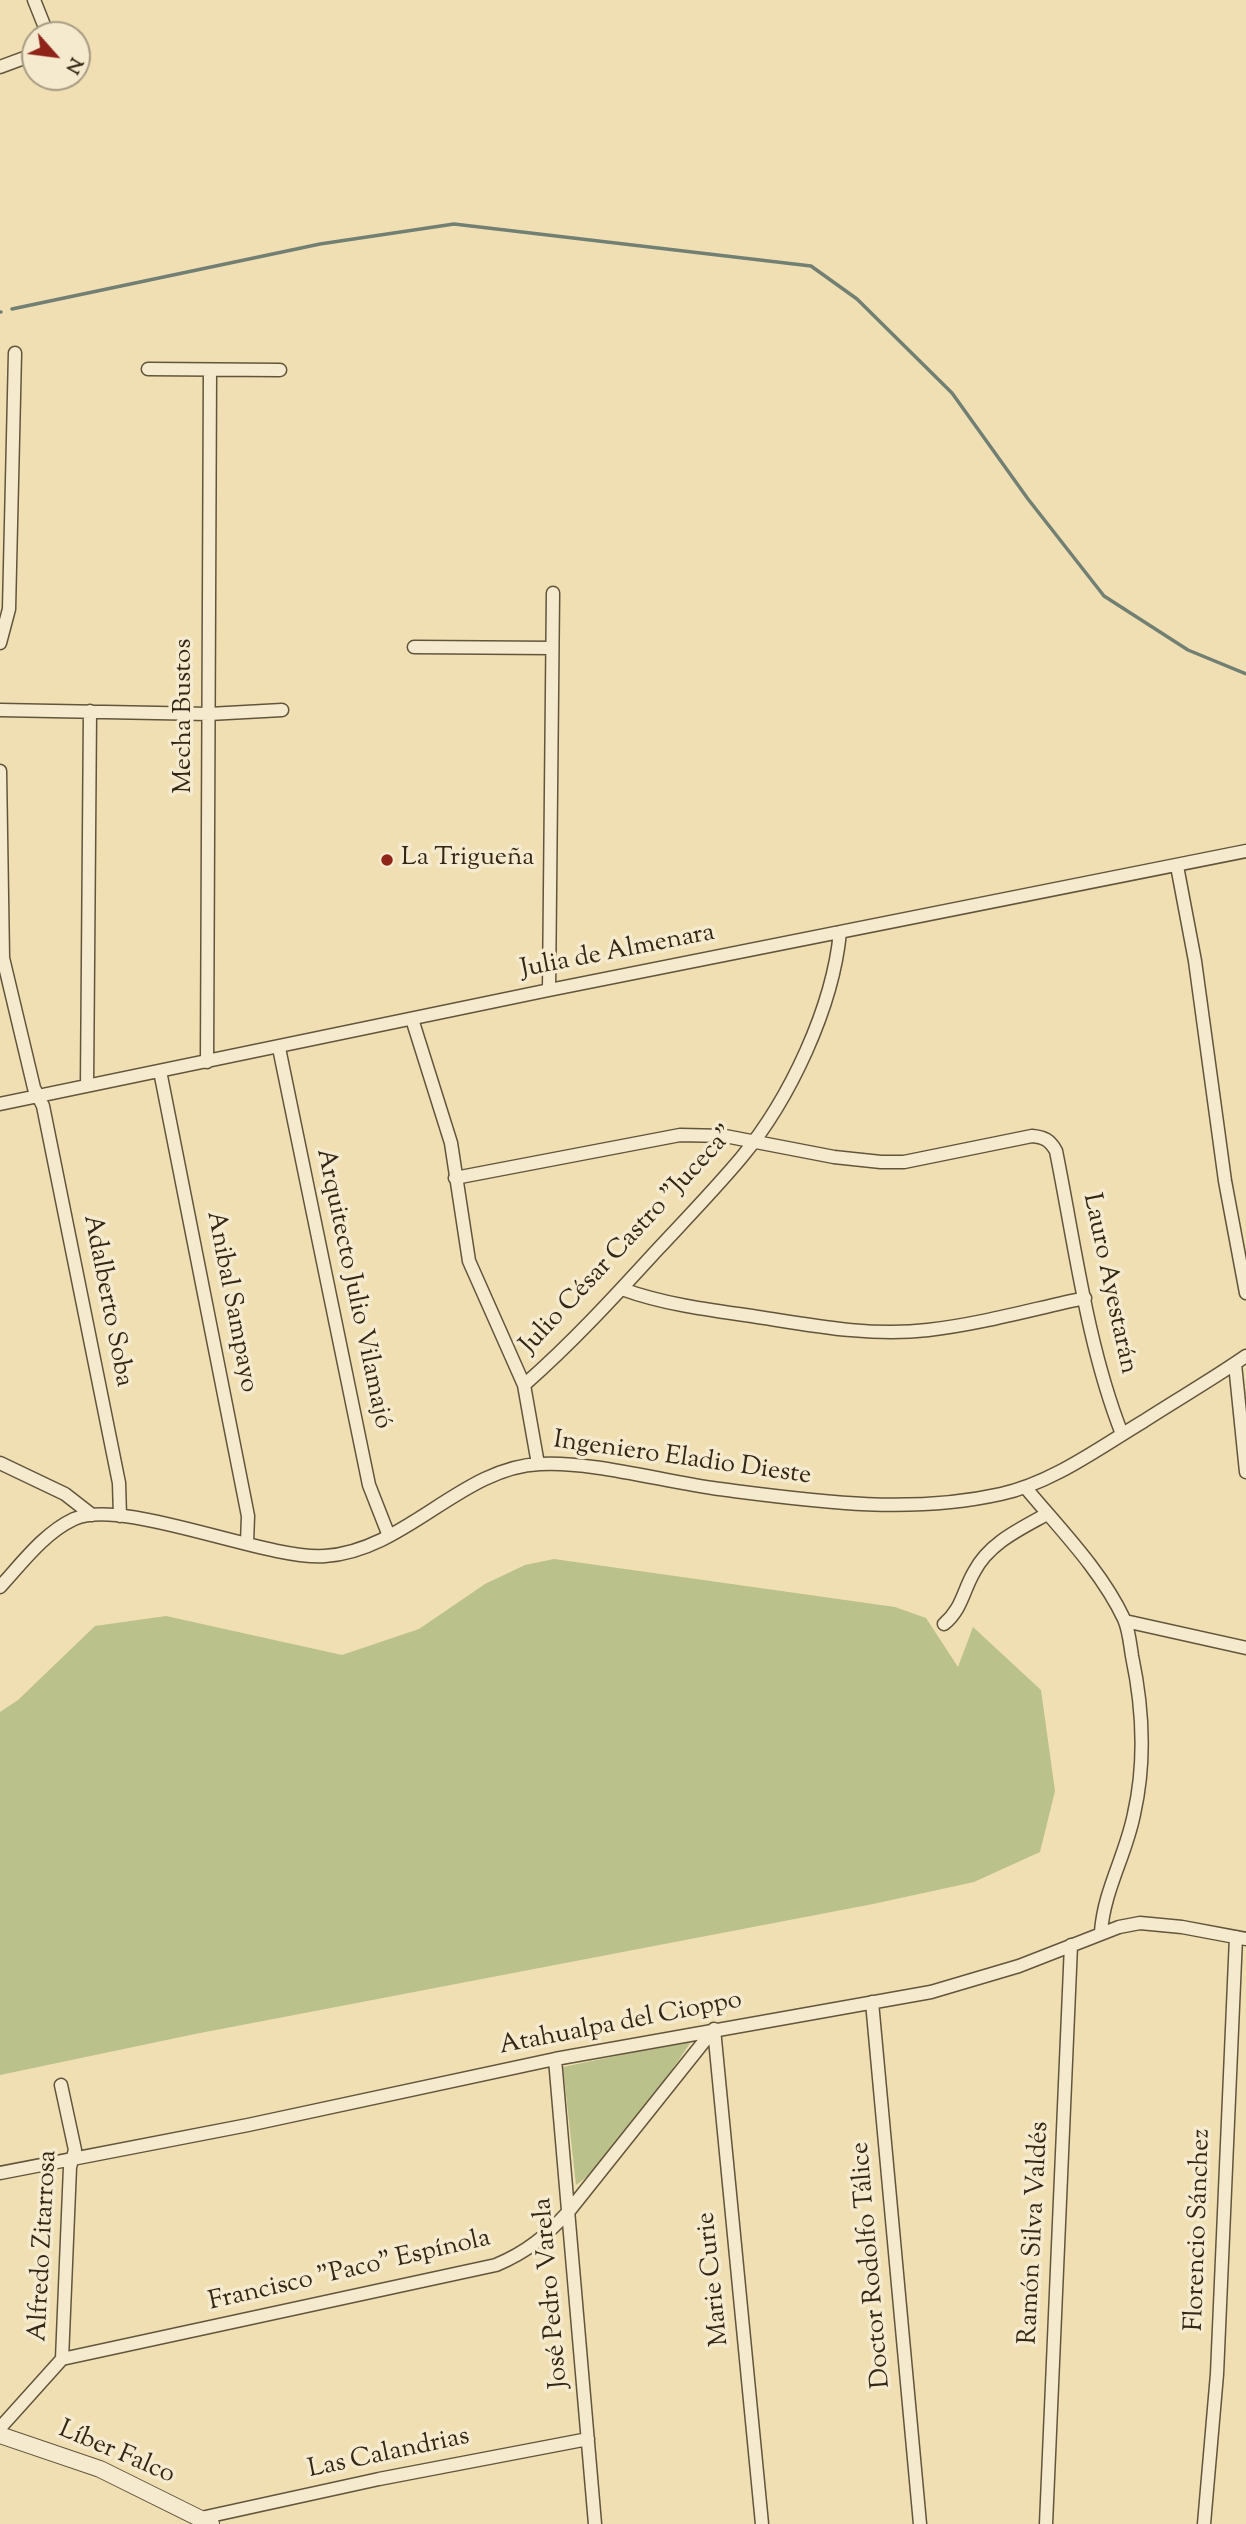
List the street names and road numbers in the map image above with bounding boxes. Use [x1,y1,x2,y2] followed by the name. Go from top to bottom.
[170,639,202,793] street label: Mecha Bustos
[518,919,718,987] street label: Julia de Almenara
[515,1120,743,1362] street label: Julio César Castro "Juceca"
[307,1146,397,1432] street label: Arquitecto Julio Vilamajó
[1074,1191,1142,1377] street label: Lauro Ayestarán
[197,1209,263,1395] street label: Anibal Sampayo
[74,1212,138,1390] street label: Adalberto Soba
[551,1426,813,1494] street label: Ingeniero Eladio Dieste
[497,1986,745,2064] street label: Atahualpa del Cioppo
[1015,2121,1057,2345] street label: Ramón Silva Valdés
[1181,2128,1219,2332] street label: Florencio Sánchez
[847,2140,899,2390] street label: Doctor Rodolfo Tálice
[24,2149,66,2343] street label: Alfredo Zitarrosa
[529,2196,577,2390] street label: José Pedro Varela
[692,2210,738,2348] street label: Marie Curie
[206,2224,494,2320] street label: Francisco "Paco" Espínola
[53,2416,179,2492] street label: Líber Falco
[305,2423,473,2487] street label: Las Calandrias

